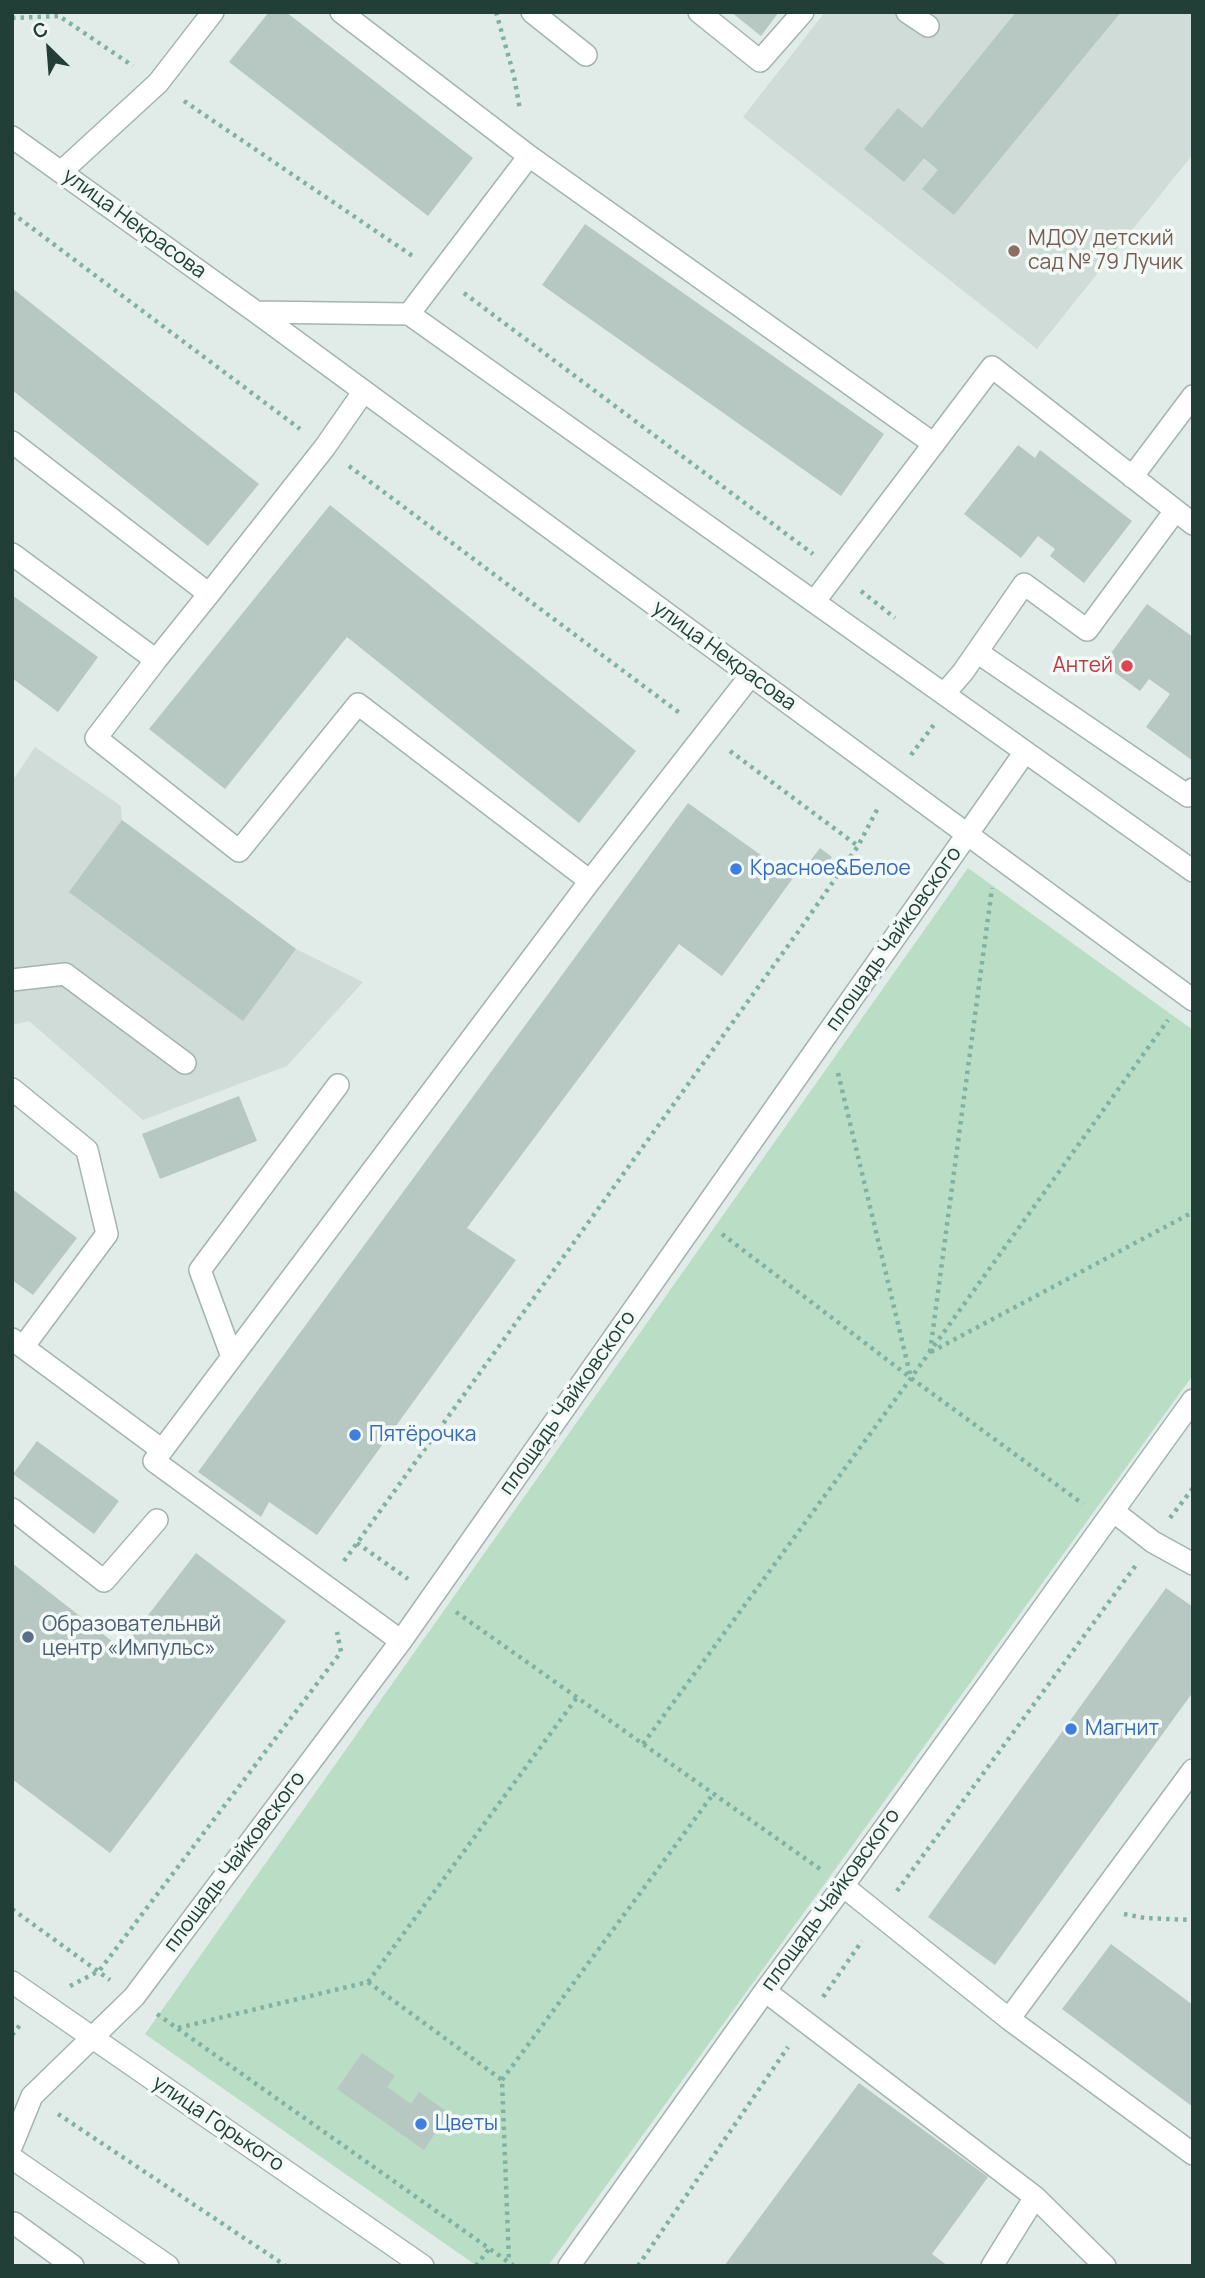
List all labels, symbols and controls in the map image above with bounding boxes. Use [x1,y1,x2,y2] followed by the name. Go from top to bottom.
[14,14,84,84] north arrow
[28,15,52,45] text: С
[57,163,211,285] street label: улица Некрасова
[1028,226,1183,276] place label: МДОУ детский сад № 79 Лучик
[1006,243,1022,259] marker: МДОУ детский сад № 79 Лучик
[647,595,801,717] street label: улица Некрасова
[1052,653,1113,679] place label: Антей
[1119,658,1135,674] marker: Антей
[821,842,967,1036] street label: площадь Чайковского
[750,856,911,882] place label: Красное&Белое
[728,861,744,877] marker: Красное&Белое
[495,1306,641,1500] street label: площадь Чайковского
[369,1422,476,1448] place label: Пятёрочка
[347,1427,363,1443] marker: Пятёрочка
[42,1612,221,1662] place label: Образовательнвй центр «Импульс»
[20,1629,36,1645] marker: Образовательнвй центр «Импульс»
[1085,1716,1159,1742] place label: Магнит
[1063,1721,1079,1737] marker: Магнит
[159,1767,311,1957] street label: площадь Чайковского
[756,1804,906,1996] street label: площадь Чайковского
[147,2071,289,2177] street label: улица Горького
[435,2111,498,2137] place label: Цветы
[413,2116,429,2132] marker: Цветы

